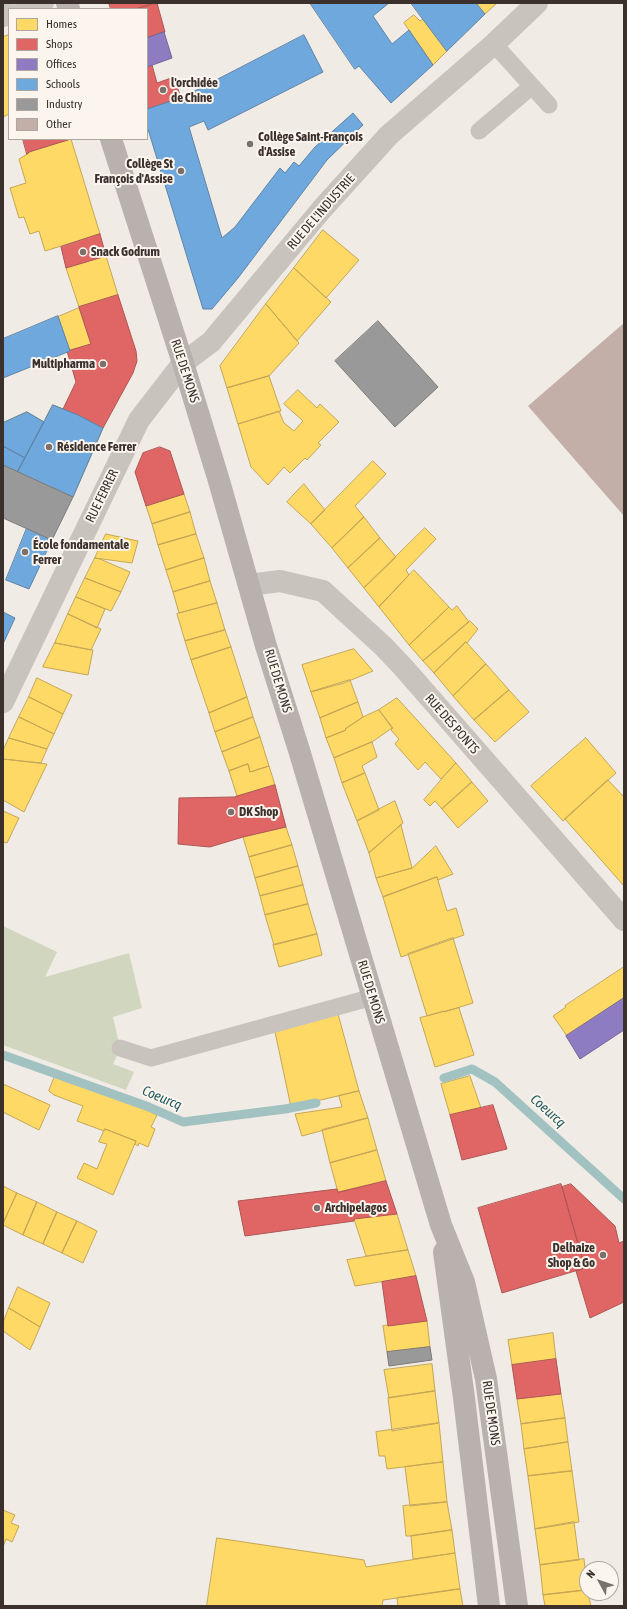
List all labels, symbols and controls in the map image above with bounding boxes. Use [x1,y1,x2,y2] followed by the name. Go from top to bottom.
[8,8,148,140] legend
[46,17,77,31] text: Homes
[46,37,72,51] text: Shops
[46,57,76,71] text: Offices
[171,75,218,106] place label: l'orchidée de Chine
[46,77,80,91] text: Schools
[158,85,168,95] marker: l'orchidée de Chine
[46,97,83,111] text: Industry
[46,117,71,131] text: Other
[258,129,363,160] place label: Collège Saint-François d'Assise
[245,139,255,149] marker: Collège Saint-François d'Assise
[94,156,173,187] place label: Collège St François d'Assise
[176,166,186,176] marker: Collège St François d'Assise
[284,171,358,253] street label: RUE DE L'INDUSTRIE
[91,244,160,260] place label: Snack Godrum
[78,247,88,257] marker: Snack Godrum
[167,337,203,405] street label: RUE DE MONS
[32,356,95,372] place label: Multipharma
[98,359,108,369] marker: Multipharma
[57,439,136,455] place label: Résidence Ferrer
[44,442,54,452] marker: Résidence Ferrer
[82,467,122,525] street label: RUE FERRER
[33,537,129,568] place label: École fondamentale Ferrer
[20,547,30,557] marker: École fondamentale Ferrer
[261,647,295,715] street label: RUE DE MONS
[422,691,482,757] street label: RUE DES PONTS
[239,804,278,820] place label: DK Shop
[226,807,236,817] marker: DK Shop
[354,958,388,1026] street label: RUE DE MONS
[140,1082,184,1114] water label: Coeurcq
[527,1091,569,1131] water label: Coeurcq
[325,1200,387,1216] place label: Archipelagos
[312,1203,322,1213] marker: Archipelagos
[548,1240,595,1271] place label: Delhaize Shop & Go
[598,1250,608,1260] marker: Delhaize Shop & Go
[479,1379,503,1447] street label: RUE DE MONS
[579,1561,619,1601] north arrow
[584,1568,597,1580] text: N

